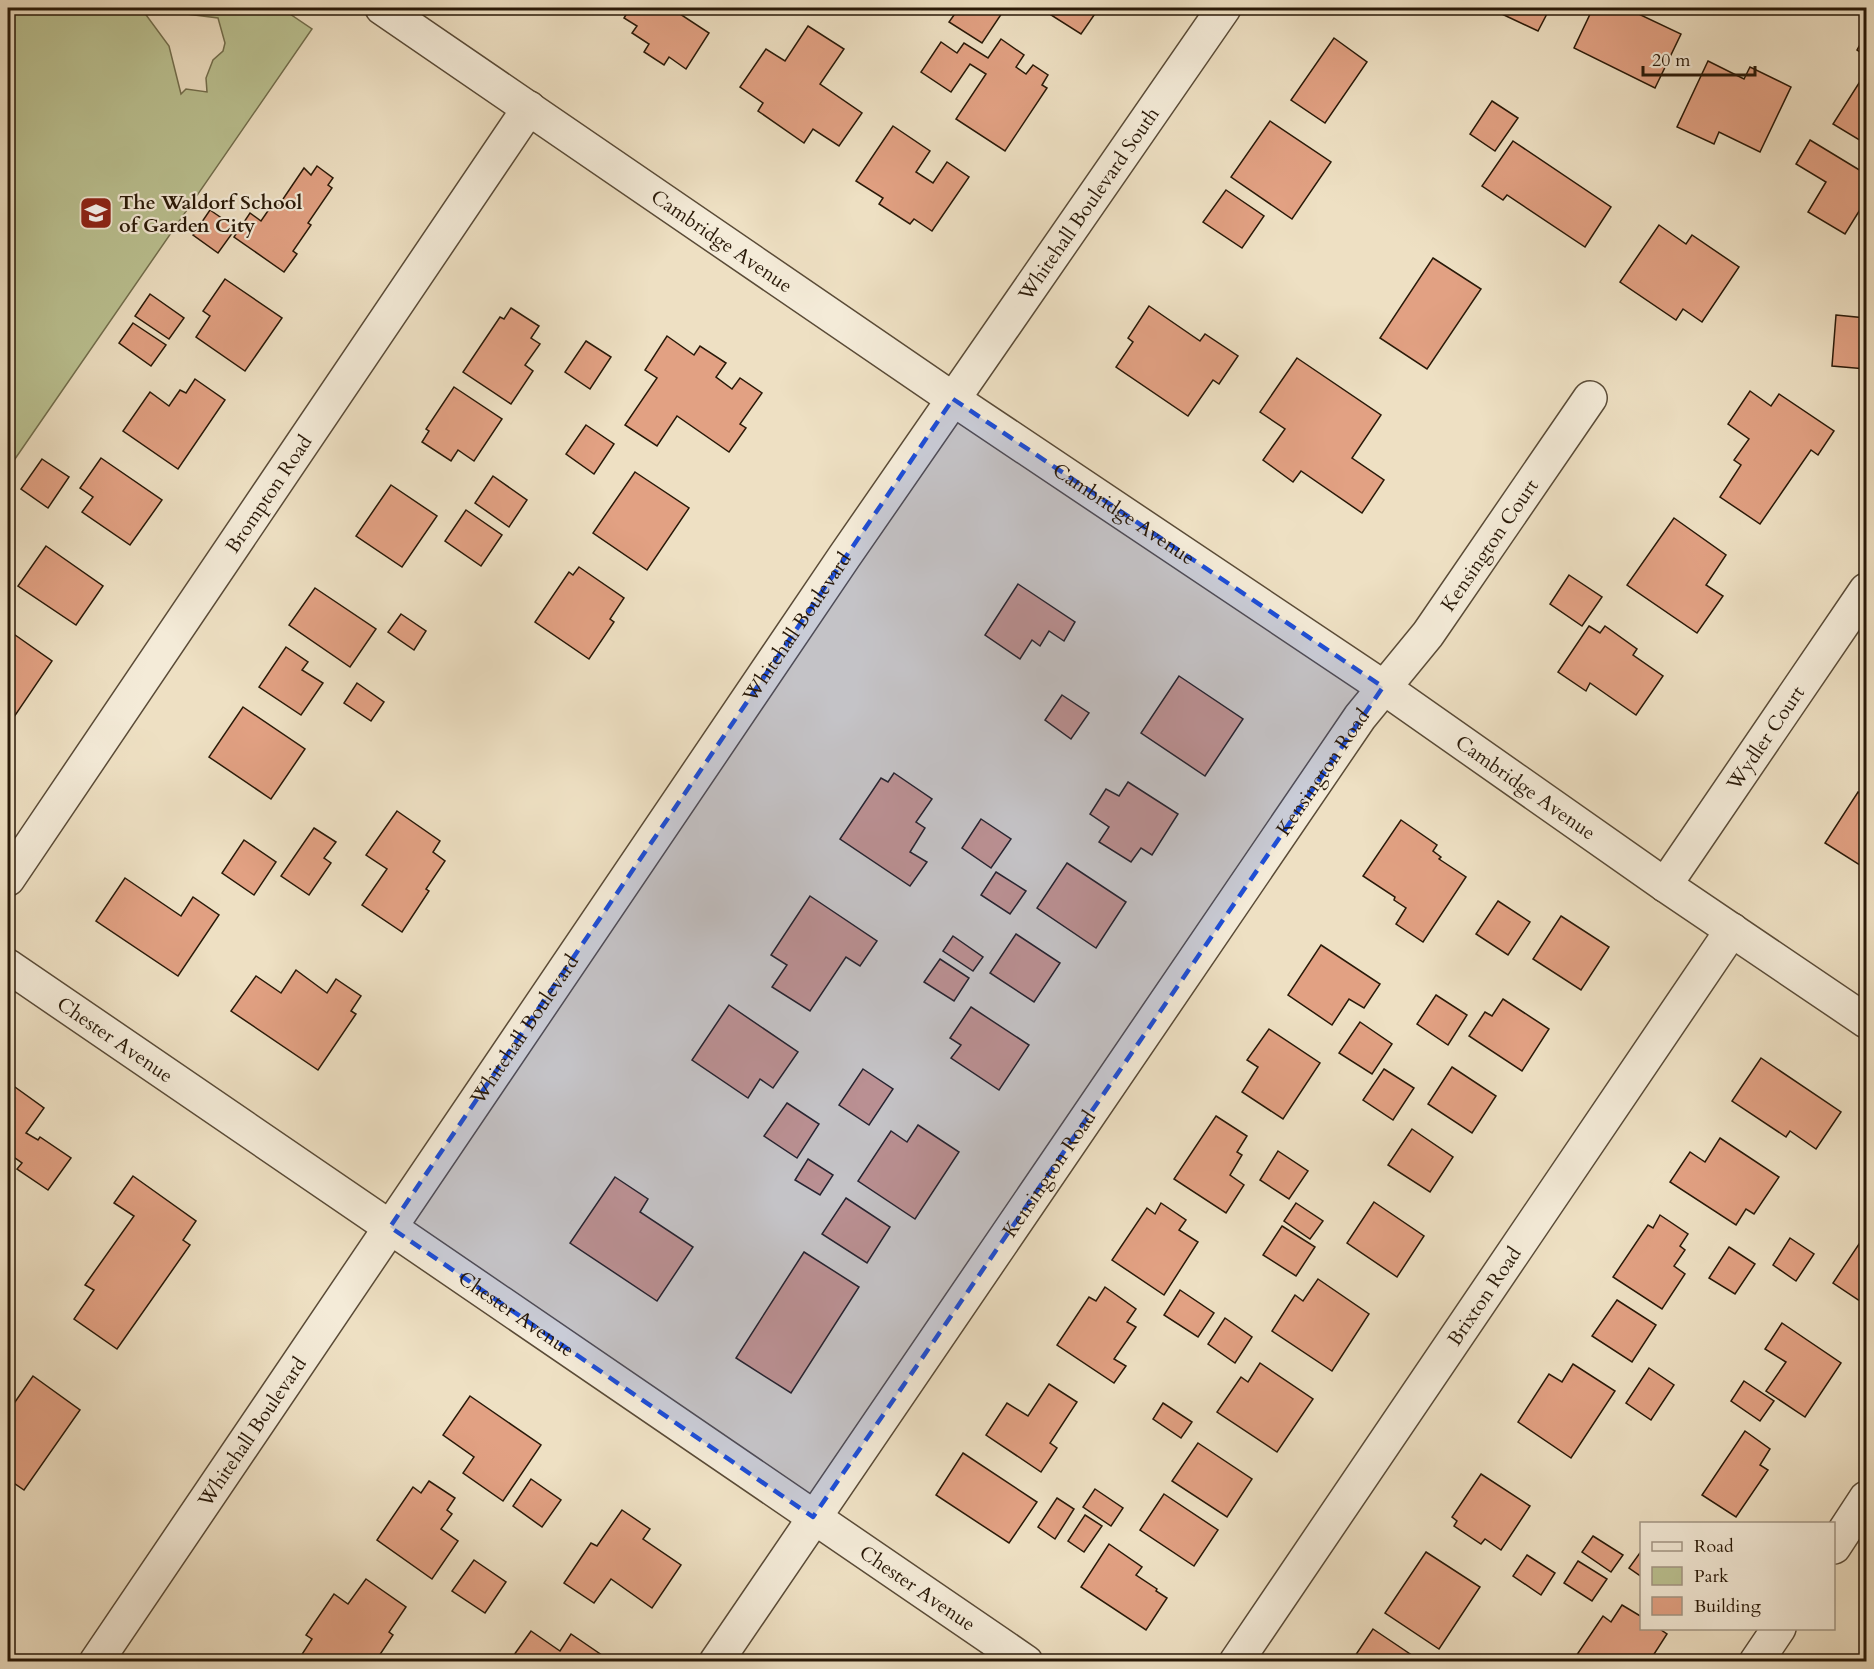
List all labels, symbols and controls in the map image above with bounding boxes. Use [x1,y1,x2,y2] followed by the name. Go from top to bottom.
[1643,39,1756,77] scale bar
[1652,48,1691,73] text: 20 m
[1011,101,1165,307] street label: Whitehall Boulevard South
[646,183,798,299] street label: Cambridge Avenue
[119,189,302,239] place label: The Waldorf School of Garden City
[78,195,114,231] school or university icon: The Waldorf School of Garden City
[219,429,318,558] street label: Brompton Road
[1048,456,1201,571] street label: Cambridge Avenue
[1434,473,1545,616] street label: Kensington Court
[736,546,857,708] street label: Whitehall Boulevard
[1719,680,1811,796] street label: Wydler Court
[1270,702,1375,841] street label: Kensington Road
[1450,729,1601,846] street label: Cambridge Avenue
[463,949,585,1110] street label: Whitehall Boulevard
[52,990,179,1089] street label: Chester Avenue
[996,1105,1102,1242] street label: Kensington Road
[1441,1241,1527,1351] street label: Brixton Road
[453,1264,580,1363] street label: Chester Avenue
[191,1351,312,1513] street label: Whitehall Boulevard
[1640,1522,1835,1630] legend
[1694,1534,1734,1559] text: Road
[854,1539,981,1637] street label: Chester Avenue
[1694,1564,1729,1589] text: Park
[1694,1594,1762,1619] text: Building

